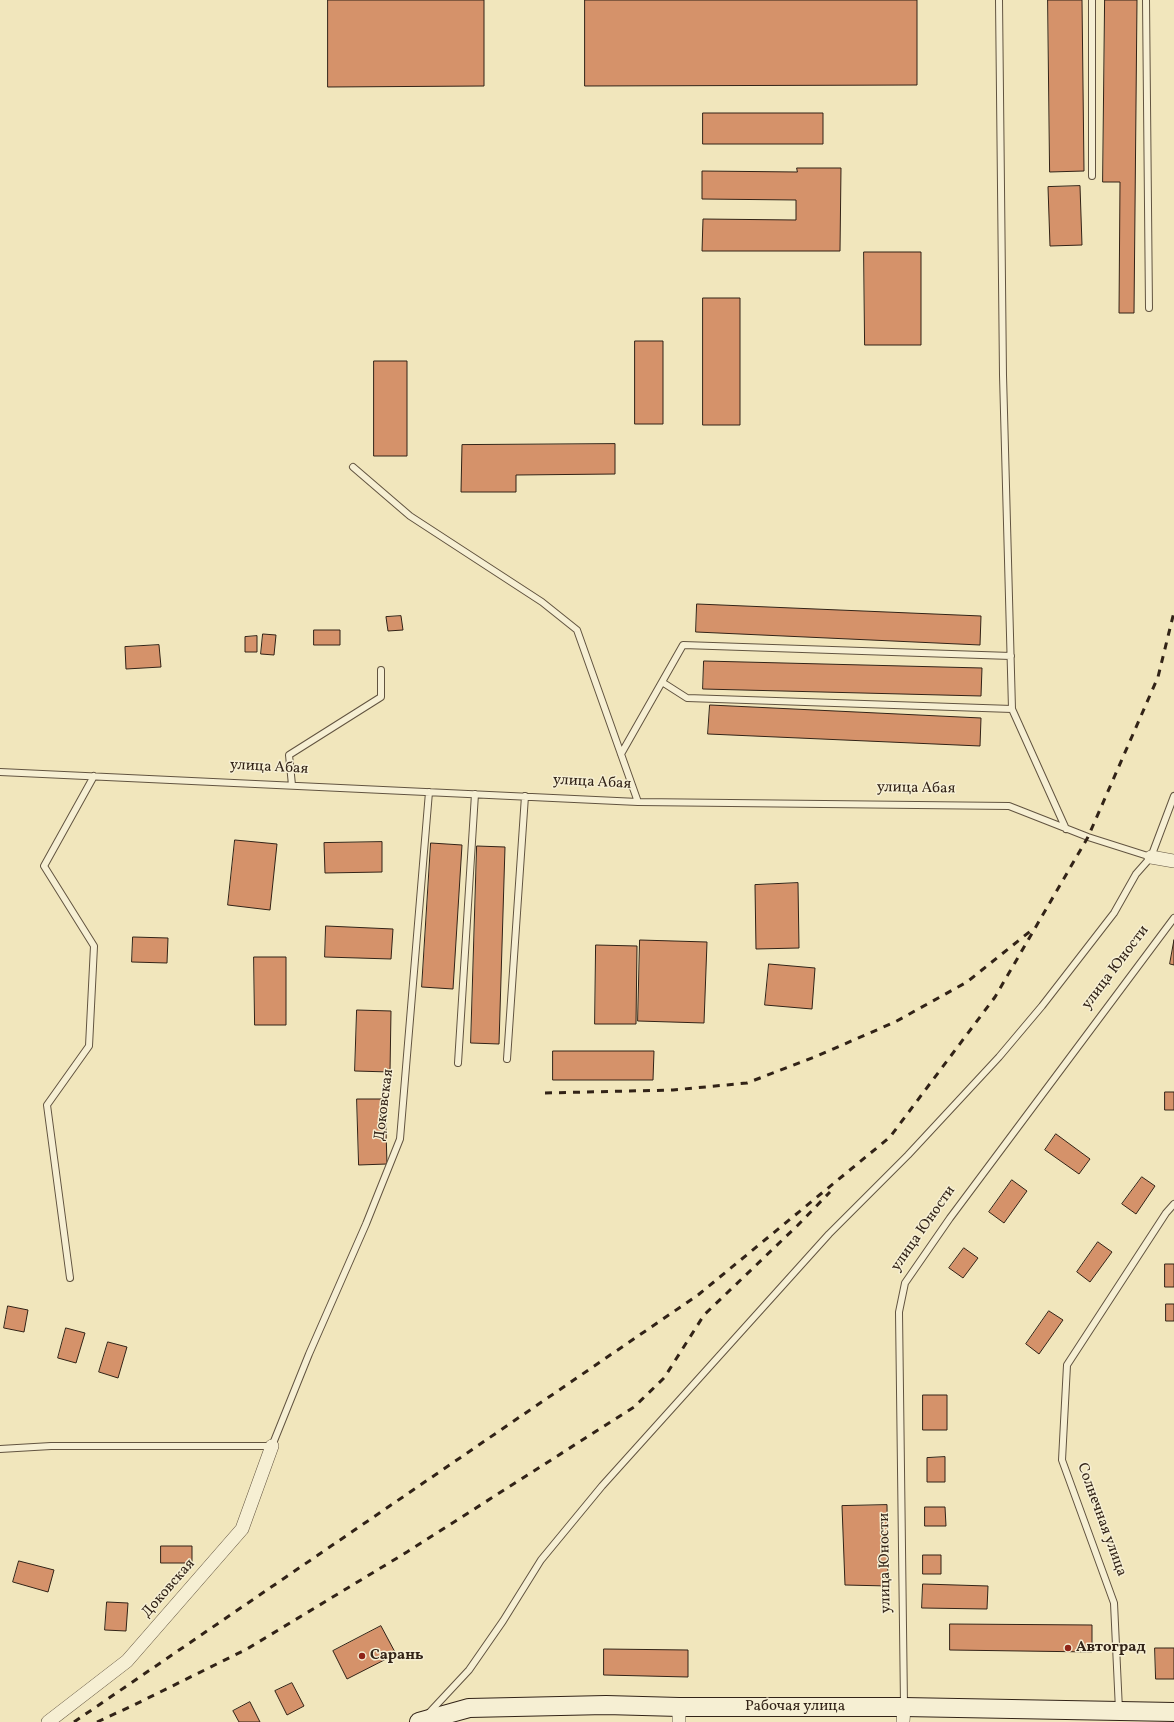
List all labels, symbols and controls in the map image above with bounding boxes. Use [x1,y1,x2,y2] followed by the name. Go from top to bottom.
[229,757,309,779] street label: улица Абая
[552,772,632,794] street label: улица Абая
[877,779,955,799] street label: улица Абая
[1079,922,1153,1014] street label: улица Юности
[372,1068,398,1142] street label: Доковская
[888,1183,960,1275] street label: улица Юности
[1072,1461,1130,1579] street label: Солнечная улица
[876,1513,896,1613] street label: улица Юности
[139,1556,199,1622] street label: Доковская
[1076,1639,1146,1657] place label: Автоград
[1063,1643,1073,1653] marker: Автоград
[370,1647,424,1665] place label: Сарань
[357,1651,367,1661] marker: Сарань
[745,1698,845,1716] street label: Рабочая улица

